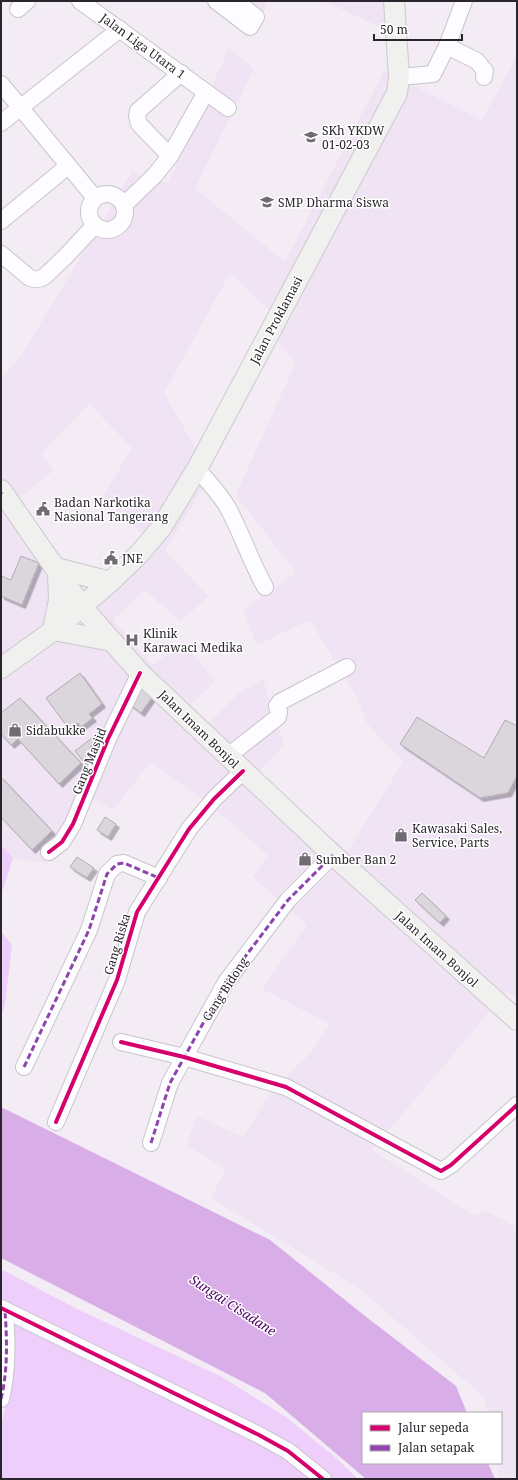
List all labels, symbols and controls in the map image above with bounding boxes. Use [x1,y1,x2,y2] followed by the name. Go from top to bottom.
[96,9,189,83] street label: Jalan Liga Utara 1
[374,16,462,42] scale bar
[380,21,408,38] text: 50 m
[322,122,385,153] place label: SKh YKDW 01-02-03
[303,129,319,145] school or university icon: SKh YKDW 01-02-03
[259,194,275,210] school or university icon: SMP Dharma Siswa
[278,194,389,211] place label: SMP Dharma Siswa
[245,273,306,368] street label: Jalan Proklamasi
[54,494,169,525] place label: Badan Narkotika Nasional Tangerang
[35,501,51,517] public building icon: Badan Narkotika Nasional Tangerang
[103,550,119,566] public building icon: JNE
[121,550,143,567] place label: JNE
[143,625,243,656] place label: Klinik Karawaci Medika
[124,632,140,648] hospital icon: Klinik Karawaci Medika
[154,685,243,772] street label: Jalan Imam Bonjol
[7,722,23,738] shop icon: Sidabukke
[26,722,86,739] place label: Sidabukke
[68,724,110,797] street label: Gang Masjid
[412,820,502,851] place label: Kawasaki Sales, Service, Parts
[393,827,409,843] shop icon: Kawasaki Sales, Service, Parts
[297,851,313,867] shop icon: Sumber Ban 2
[316,851,396,868] place label: Sumber Ban 2
[391,907,482,991] street label: Jalan Imam Bonjol
[100,911,134,977] street label: Gang Riska
[198,953,252,1024] street label: Gang Bidong
[186,1270,280,1340] water label: Sungai Cisadane
[362,1412,502,1464] legend
[397,1419,469,1436] text: Jalur sepeda
[397,1439,475,1456] text: Jalan setapak

